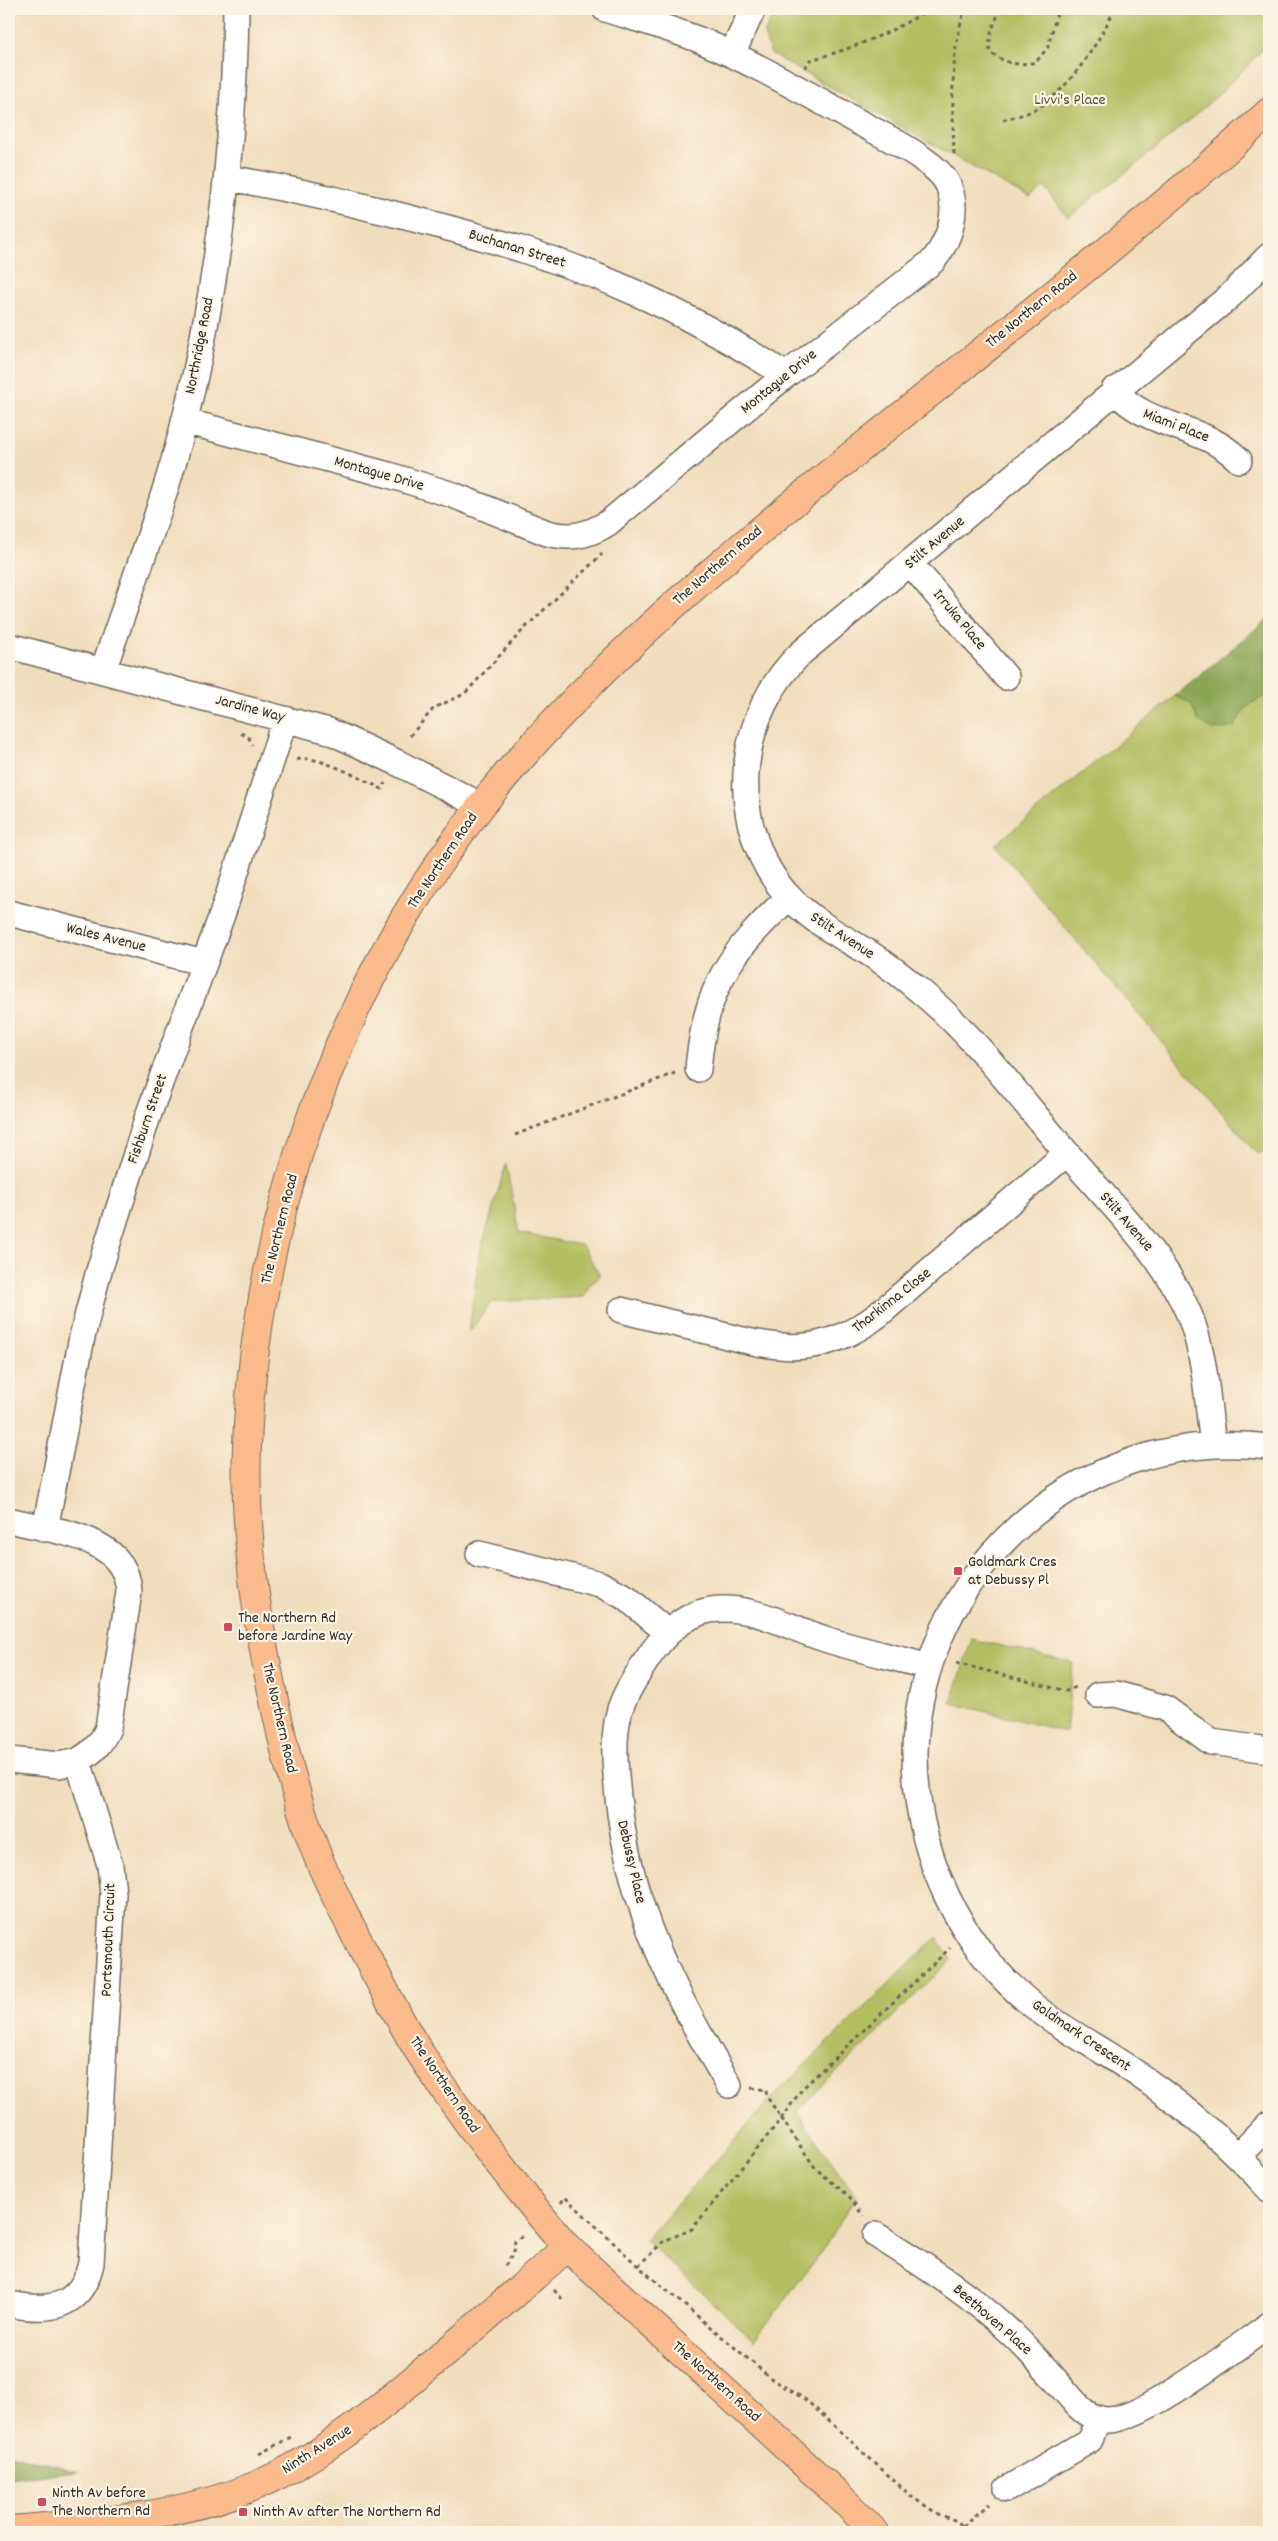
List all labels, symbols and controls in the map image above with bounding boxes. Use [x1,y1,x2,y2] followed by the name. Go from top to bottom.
[1034,89,1106,112] park label: Livvi's Place
[466,223,569,275] street label: Buchanan Street
[981,266,1083,354] street label: The Northern Road
[179,296,221,396] street label: Northridge Road
[736,344,822,420] street label: Montague Drive
[1139,403,1213,449] street label: Miami Place
[331,450,427,498] street label: Montague Drive
[900,511,970,575] street label: Stilt Avenue
[668,520,768,612] street label: The Northern Road
[927,584,991,656] street label: Irruka Place
[213,689,288,729] street label: Jardine Way
[402,808,484,914] street label: The Northern Road
[805,906,879,966] street label: Stilt Avenue
[64,917,148,959] street label: Wales Avenue
[122,1071,174,1167] street label: Fishburn Street
[255,1172,305,1286] street label: The Northern Road
[1093,1187,1159,1257] street label: Stilt Avenue
[847,1263,937,1339] street label: Tharkinna Close
[968,1551,1057,1592] place label: Goldmark Cres at Debussy Pl
[952,1565,964,1577] marker: Goldmark Cres at Debussy Pl
[238,1607,353,1648] place label: The Northern Rd before Jardine Way
[222,1621,234,1633] marker: The Northern Rd before Jardine Way
[255,1661,303,1775] street label: The Northern Road
[610,1818,652,1906] street label: Debussy Place
[96,1883,122,1997] street label: Portsmouth Circuit
[1027,1994,1135,2078] street label: Goldmark Crescent
[403,2032,485,2138] street label: The Northern Road
[947,2279,1037,2361] street label: Beethoven Place
[666,2336,766,2428] street label: The Northern Road
[277,2419,357,2481] street label: Ninth Avenue
[52,2482,150,2523] place label: Ninth Av before The Northern Rd
[36,2496,48,2508] marker: Ninth Av before The Northern Rd
[253,2501,441,2524] place label: Ninth Av after The Northern Rd
[237,2506,249,2518] marker: Ninth Av after The Northern Rd

